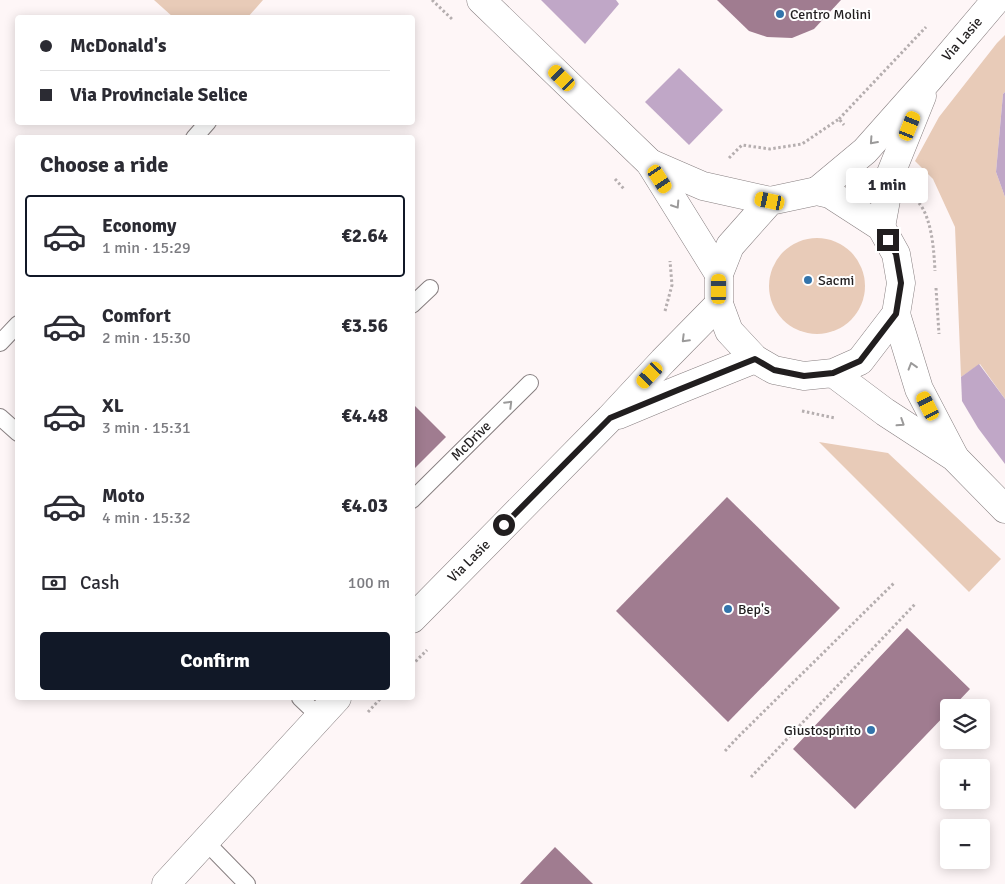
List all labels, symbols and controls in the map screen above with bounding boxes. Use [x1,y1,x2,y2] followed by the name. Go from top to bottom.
[790,6,871,23] place label: Centro Molini
[774,8,786,20] marker: Centro Molini
[938,13,986,65] street label: Via Lasie
[70,34,166,58] text: McDonald's
[545,62,578,94] car
[70,83,248,107] text: Via Provinciale Selice
[897,109,922,143] car
[870,136,879,145] one-way arrow
[40,151,168,178] text: Choose a ride
[645,162,674,196] car
[847,168,929,202] callout: 1 min
[868,175,906,195] text: 1 min
[753,191,786,211] car
[670,199,680,208] one-way arrow
[42,214,87,259] icon: car
[102,214,176,238] text: Economy
[342,224,388,248] text: €2.64
[877,229,899,251] route end
[102,238,191,258] text: 1 min · 15:29
[818,272,854,289] place label: Sacmi
[711,274,726,304] car
[802,274,814,286] marker: Sacmi
[42,304,87,349] icon: car
[102,304,171,328] text: Comfort
[342,314,388,338] text: €3.56
[102,328,191,348] text: 2 min · 15:30
[682,333,691,342] one-way arrow
[634,359,665,391] car
[908,362,918,370] one-way arrow
[914,389,941,423] car
[42,394,87,439] icon: car
[102,394,124,418] text: XL
[503,400,512,409] one-way arrow
[342,404,388,428] text: €4.48
[895,416,904,426] one-way arrow
[102,418,191,438] text: 3 min · 15:31
[448,418,494,464] street label: McDrive
[42,484,87,529] icon: car
[102,484,145,508] text: Moto
[342,494,388,518] text: €4.03
[102,508,191,528] text: 4 min · 15:32
[493,514,515,536] route start
[444,536,494,586] street label: Via Lasie
[40,569,68,597] icon: cash
[80,571,120,595] text: Cash
[348,573,390,593] text: 100 m
[738,601,770,618] place label: Bep's
[722,603,734,615] marker: Bep's
[40,632,390,690] button: Confirm
[940,699,990,869] map controls
[940,699,990,749] button: layers
[784,722,861,739] place label: Giustospirito
[865,724,877,736] marker: Giustospirito
[940,759,990,809] button: +
[940,819,990,869] button: −

